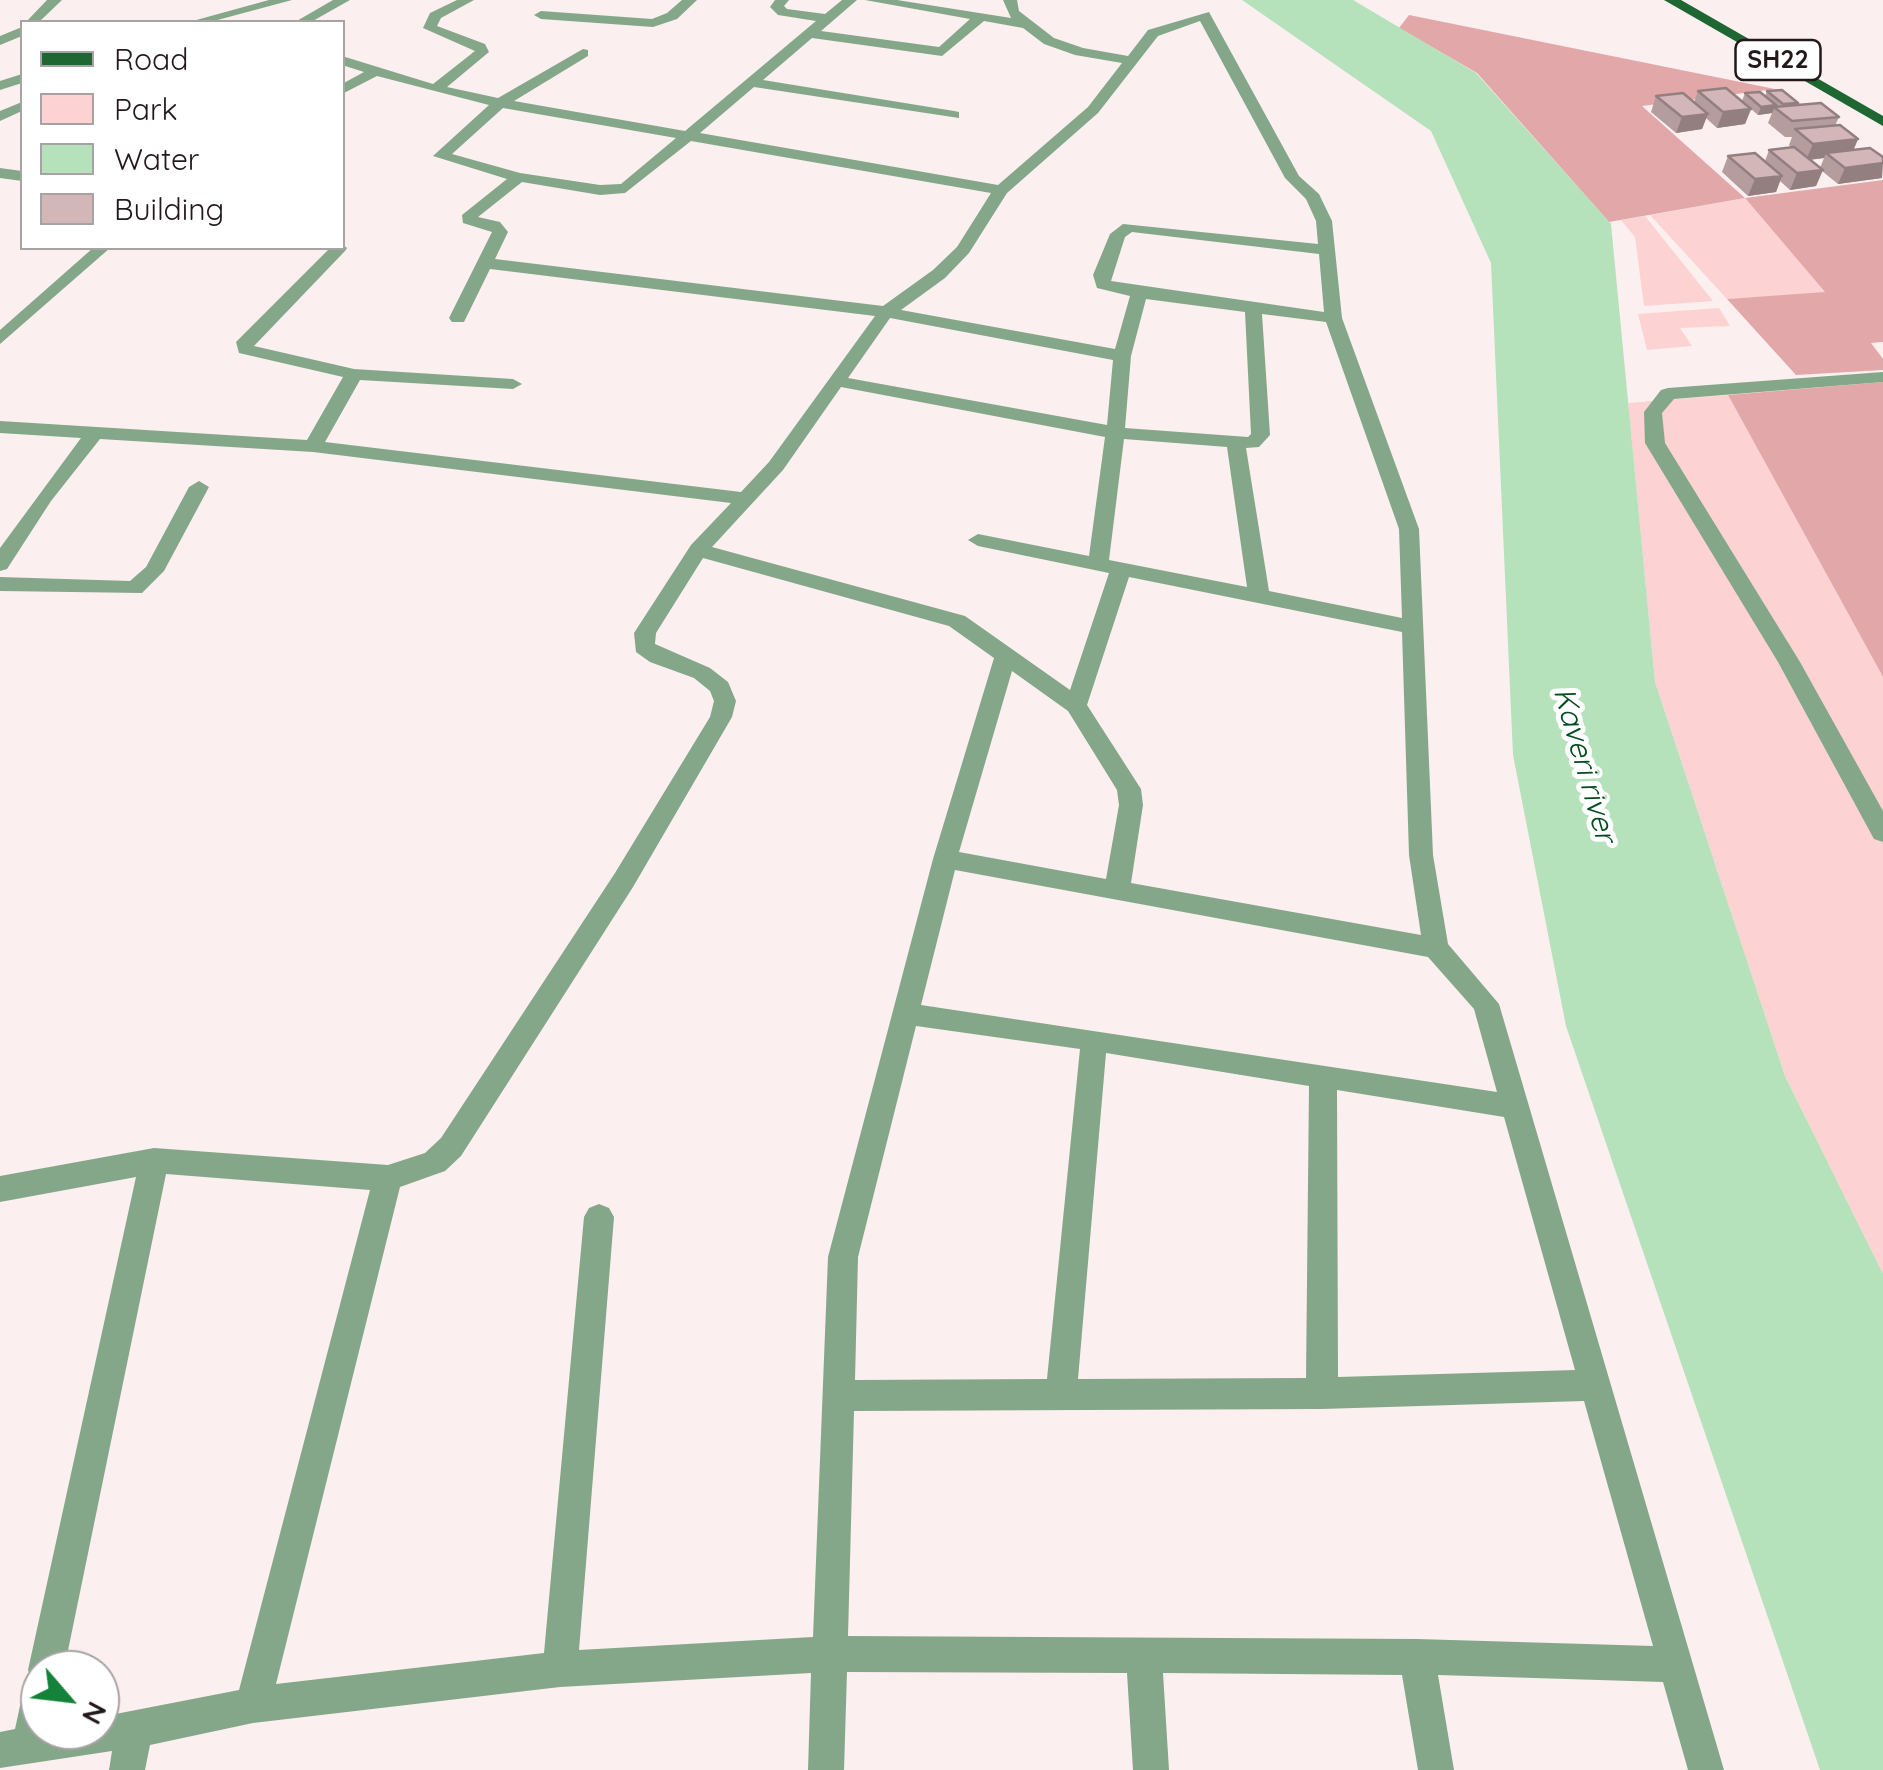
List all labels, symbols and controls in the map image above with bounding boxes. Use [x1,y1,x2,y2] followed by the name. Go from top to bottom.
[20,20,345,250] legend
[114,40,188,78] text: Road
[1736,40,1820,80] road number: SH22
[114,90,178,128] text: Park
[114,140,199,178] text: Water
[114,190,224,228] text: Building
[1545,684,1623,846] water label: Kaveri river
[20,1650,120,1750] north arrow
[75,1696,115,1731] text: N

